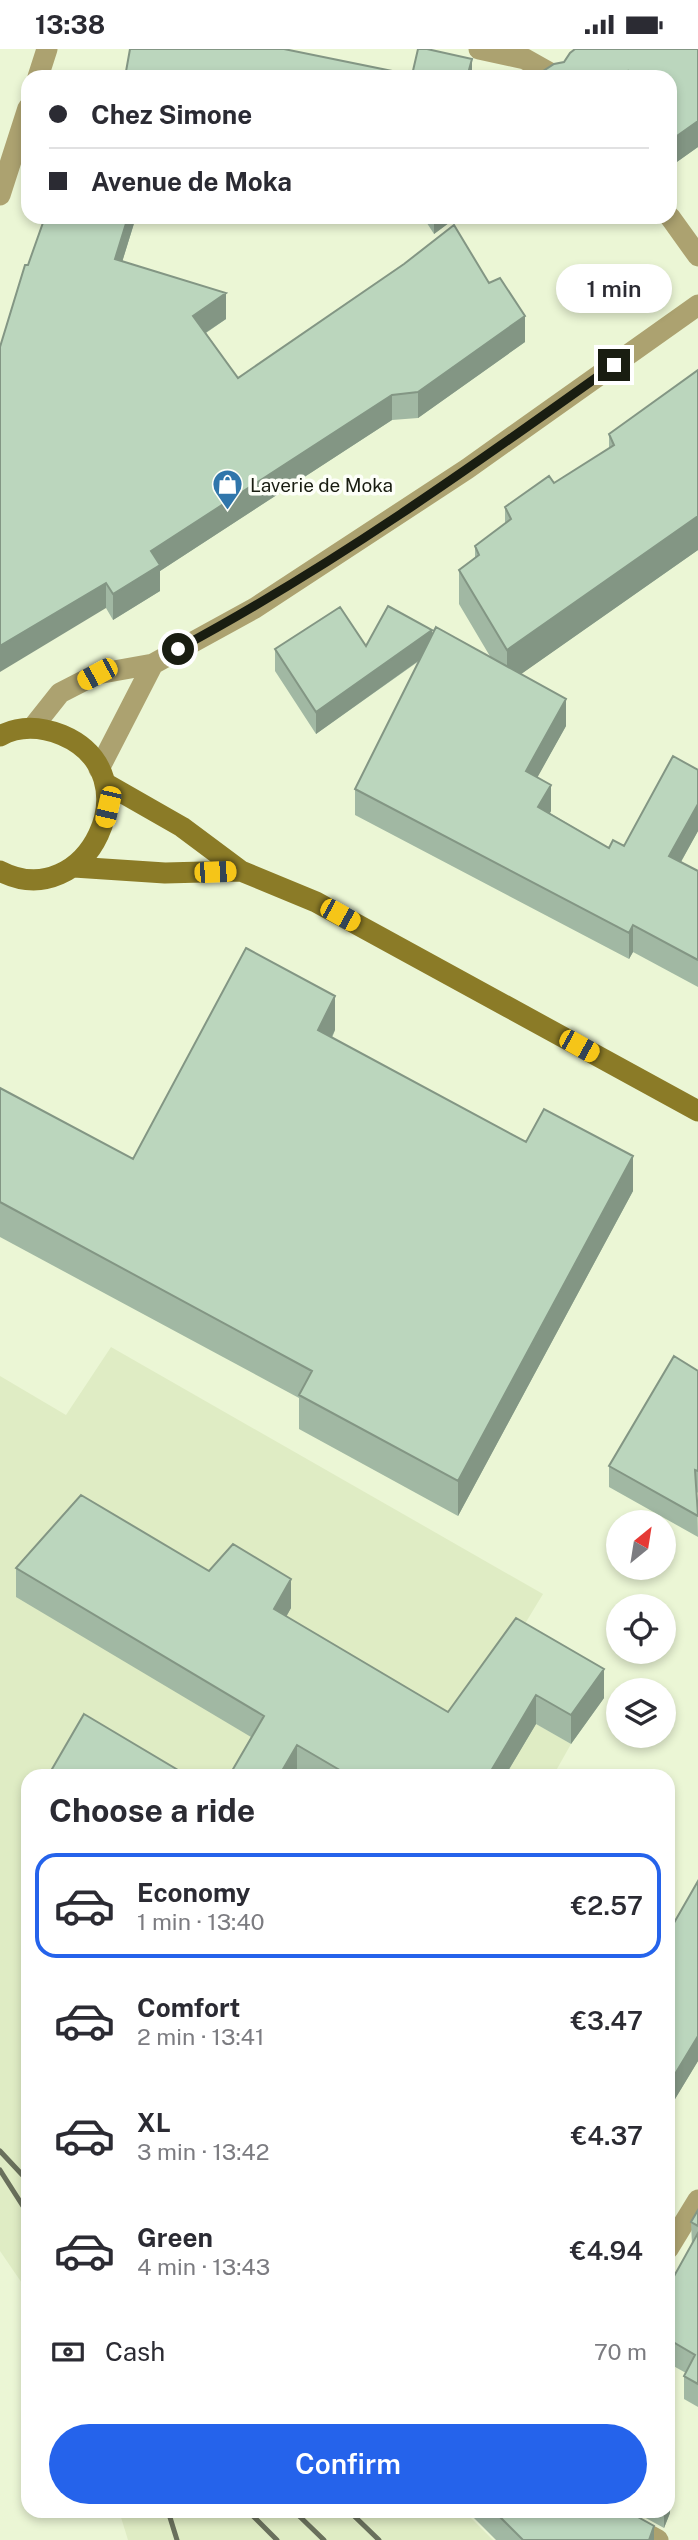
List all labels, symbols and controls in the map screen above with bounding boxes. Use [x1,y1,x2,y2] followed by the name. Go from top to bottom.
[35,9,105,40] text: 13:38
[91,99,252,130] text: Chez Simone
[91,166,292,197] text: Avenue de Moka
[556,264,672,313] callout: 1 min
[587,275,641,302] text: 1 min
[598,349,630,381] route end
[210,468,244,512] shop icon: Laverie de Moka
[250,474,393,496] place label: Laverie de Moka
[162,633,194,665] route start
[74,655,121,693] car
[94,784,123,830] car
[194,861,237,883] car
[317,896,364,934] car
[556,1027,603,1065] car
[606,1510,676,1580] north arrow
[606,1510,676,1748] map controls
[606,1594,676,1664] button: locate
[606,1678,676,1748] button: layers
[49,1792,255,1829] text: Choose a ride
[53,1874,116,1937] icon: car
[137,1877,250,1908] text: Economy
[571,1890,643,1921] text: €2.57
[137,1908,265,1935] text: 1 min · 13:40
[53,1989,116,2052] icon: car
[137,1992,240,2023] text: Comfort
[571,2005,643,2036] text: €3.47
[137,2023,264,2050] text: 2 min · 13:41
[53,2104,116,2167] icon: car
[137,2107,171,2138] text: XL
[571,2120,643,2151] text: €4.37
[137,2138,269,2165] text: 3 min · 13:42
[53,2219,116,2282] icon: car
[137,2222,213,2253] text: Green
[570,2235,643,2266] text: €4.94
[137,2253,270,2280] text: 4 min · 13:43
[49,2333,87,2371] icon: cash
[105,2336,165,2367] text: Cash
[594,2338,647,2365] text: 70 m
[49,2424,647,2504] button: Confirm

